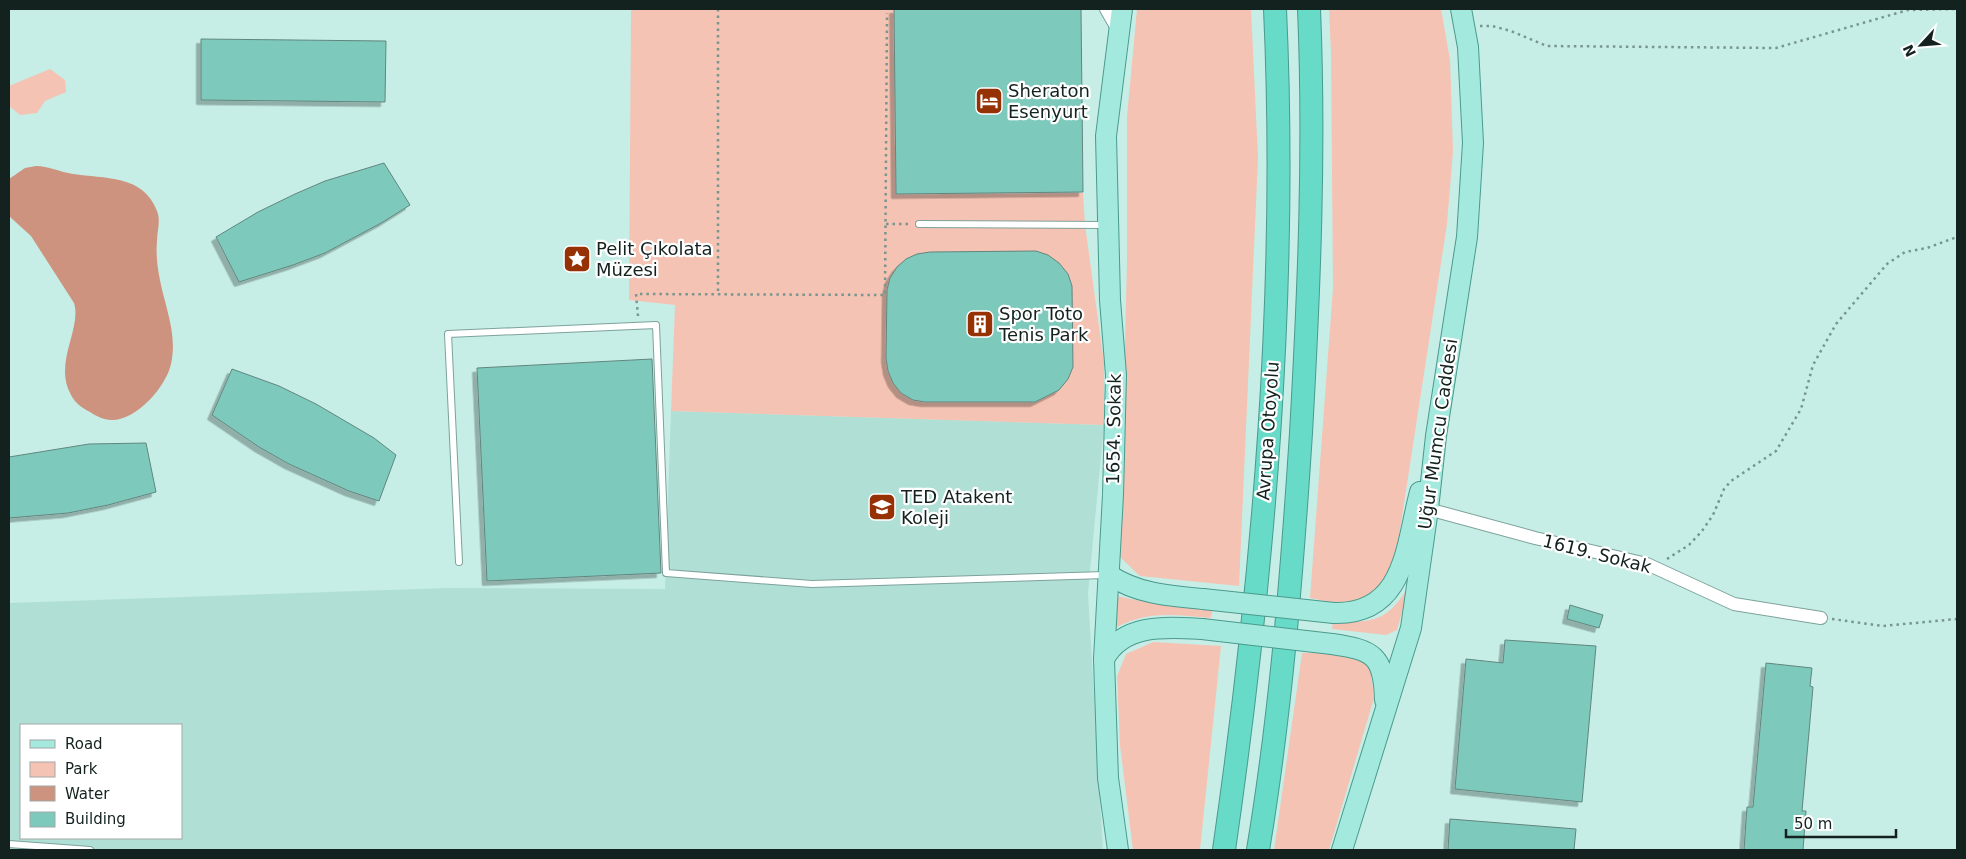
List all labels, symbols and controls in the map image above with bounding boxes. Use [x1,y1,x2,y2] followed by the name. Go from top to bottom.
[1896,20,1946,70] north arrow
[1900,42,1919,59] text: N
[1008,80,1090,122] place label: Sheraton Esenyurt
[974,86,1004,116] hotel icon: Sheraton Esenyurt
[596,238,713,280] place label: Pelit Çıkolata Müzesi
[562,244,592,274] place icon: Pelit Çıkolata Müzesi
[998,303,1089,345] place label: Spor Toto Tenis Park
[965,309,995,339] building icon: Spor Toto Tenis Park
[1414,337,1461,531] street label: Uğur Mumcu Caddesi
[1252,361,1283,501] street label: Avrupa Otoyolu
[1102,373,1125,485] street label: 1654. Sokak
[900,486,1012,528] place label: TED Atakent Koleji
[867,492,897,522] school or university icon: TED Atakent Koleji
[1541,530,1654,577] street label: 1619. Sokak
[20,724,182,839] legend
[65,735,103,753] text: Road
[65,760,98,778] text: Park
[65,785,110,803] text: Water
[1786,806,1896,838] scale bar
[65,810,126,828] text: Building
[1794,815,1832,833] text: 50 m

